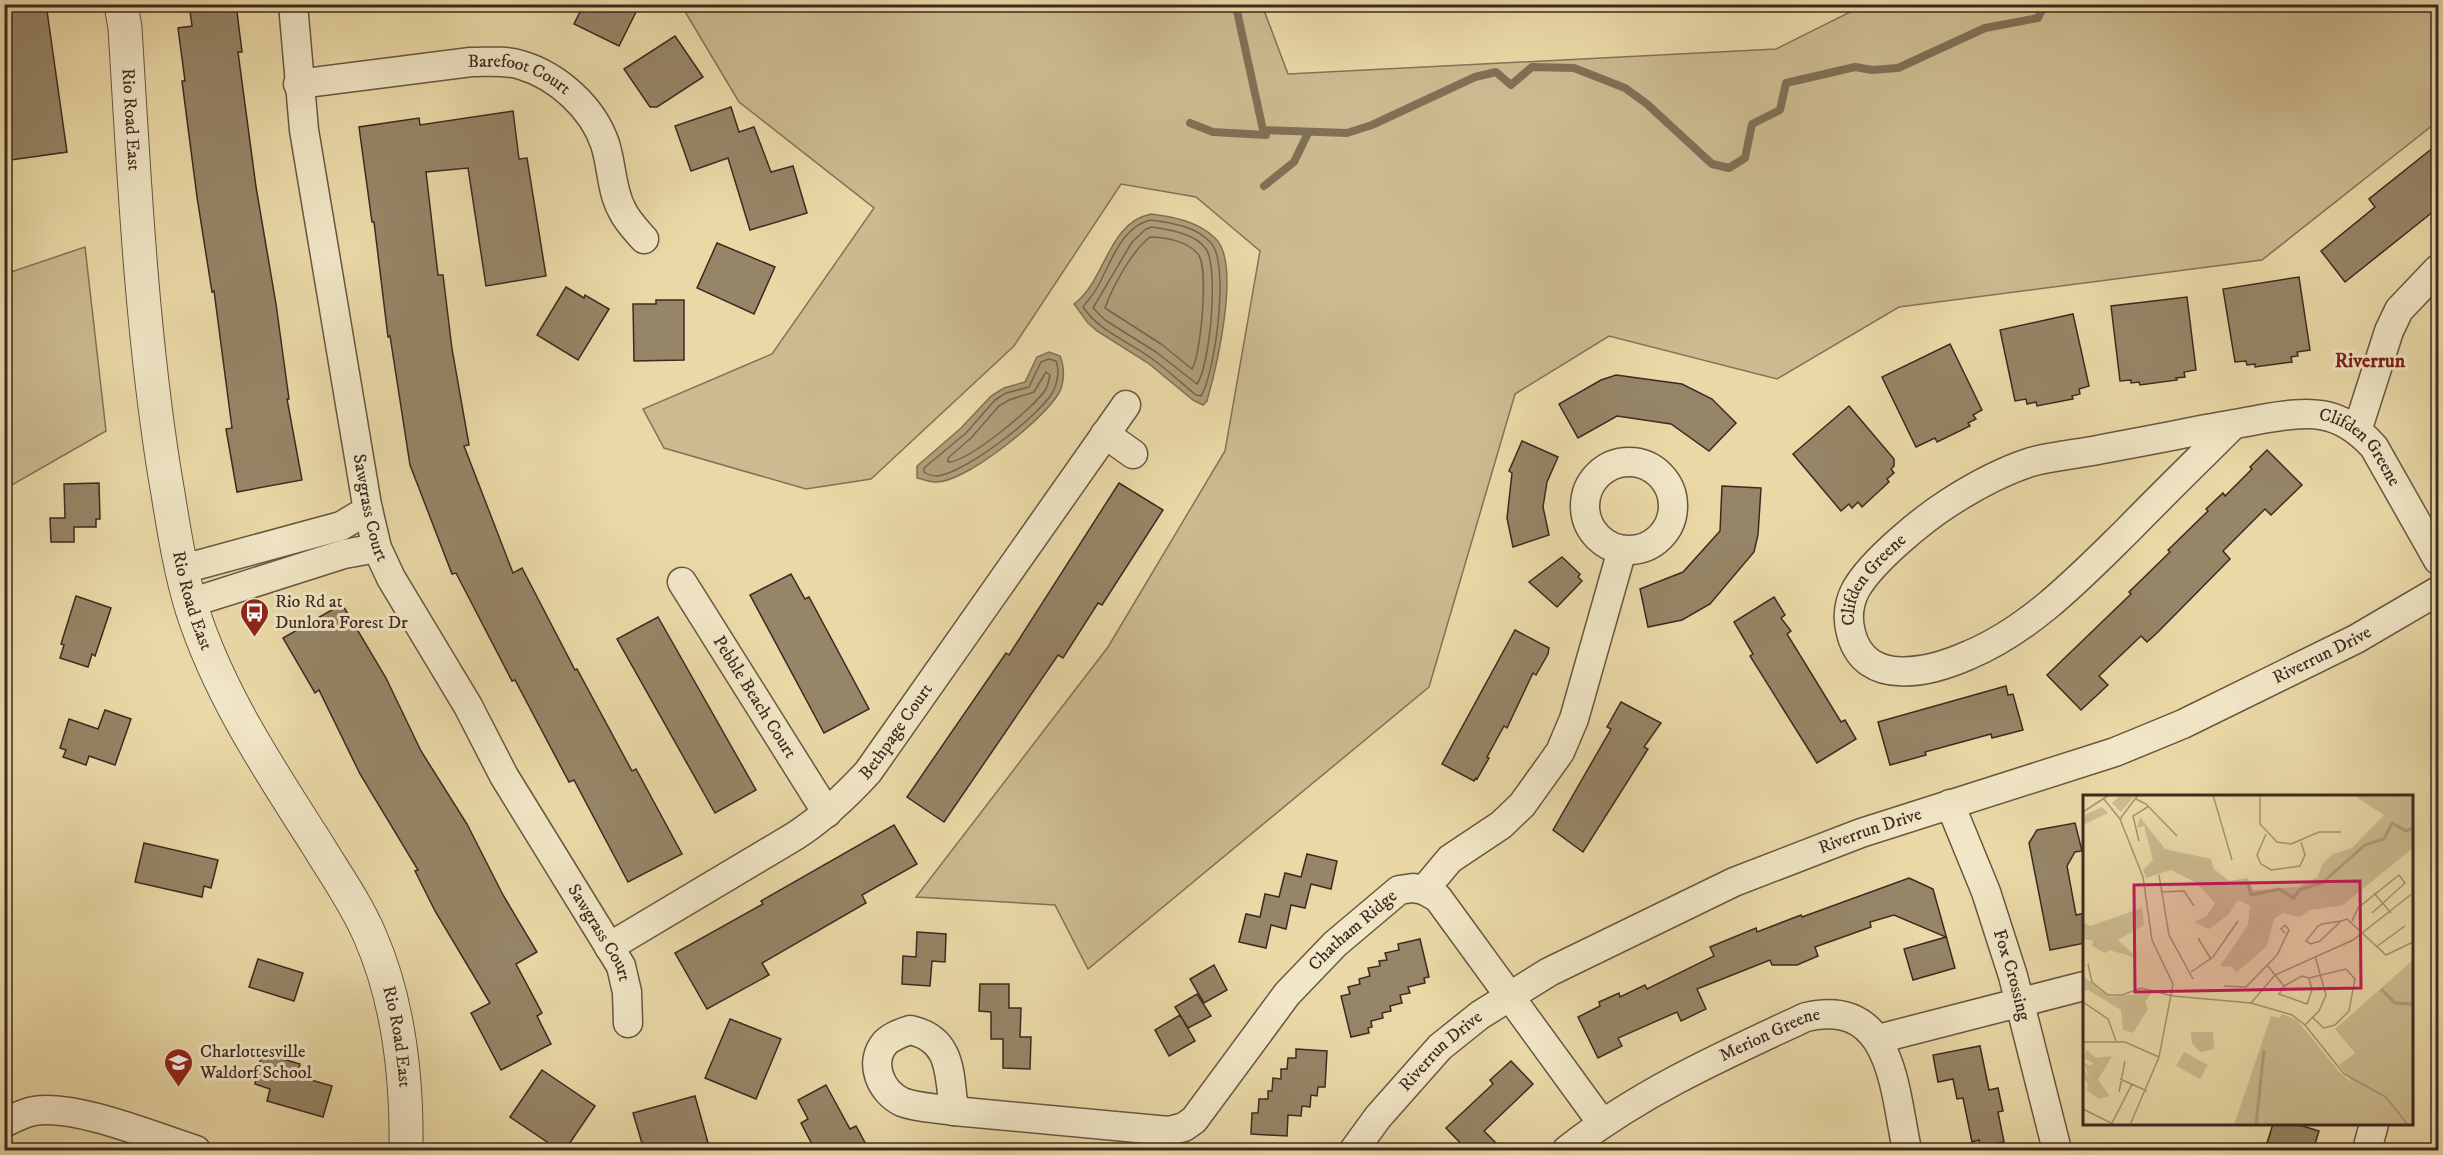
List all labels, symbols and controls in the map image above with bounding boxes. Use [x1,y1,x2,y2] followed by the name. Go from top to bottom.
[468,51,575,100] street label: Barefoot Court
[116,68,145,172] street label: Rio Road East
[2335,349,2406,374] district label: Riverrun
[2317,404,2405,490] street label: Clifden Greene
[348,452,393,565] street label: Sawgrass Court
[1838,529,1911,626] street label: Clifden Greene
[167,549,217,654] street label: Rio Road East
[275,591,408,634] place label: Rio Rd at Dunlora Forest Dr
[238,596,270,638] bus stop icon: Rio Rd at Dunlora Forest Dr
[2269,621,2375,689] street label: Riverrun Drive
[708,632,801,763] street label: Pebble Beach Court
[855,679,938,785] street label: Bethpage Court
[2083,795,2413,1125] inset map
[1816,803,1924,859] street label: Riverrun Drive
[562,880,635,984] street label: Sawgrass Court
[1304,885,1402,976] street label: Chatham Ridge
[1988,927,2035,1023] street label: Fox Crossing
[377,983,415,1088] street label: Rio Road East
[1716,1004,1821,1067] street label: Merion Greene
[1395,1006,1487,1096] street label: Riverrun Drive
[199,1041,312,1084] place label: Charlottesville Waldorf School
[163,1046,195,1088] school or university icon: Charlottesville Waldorf School

